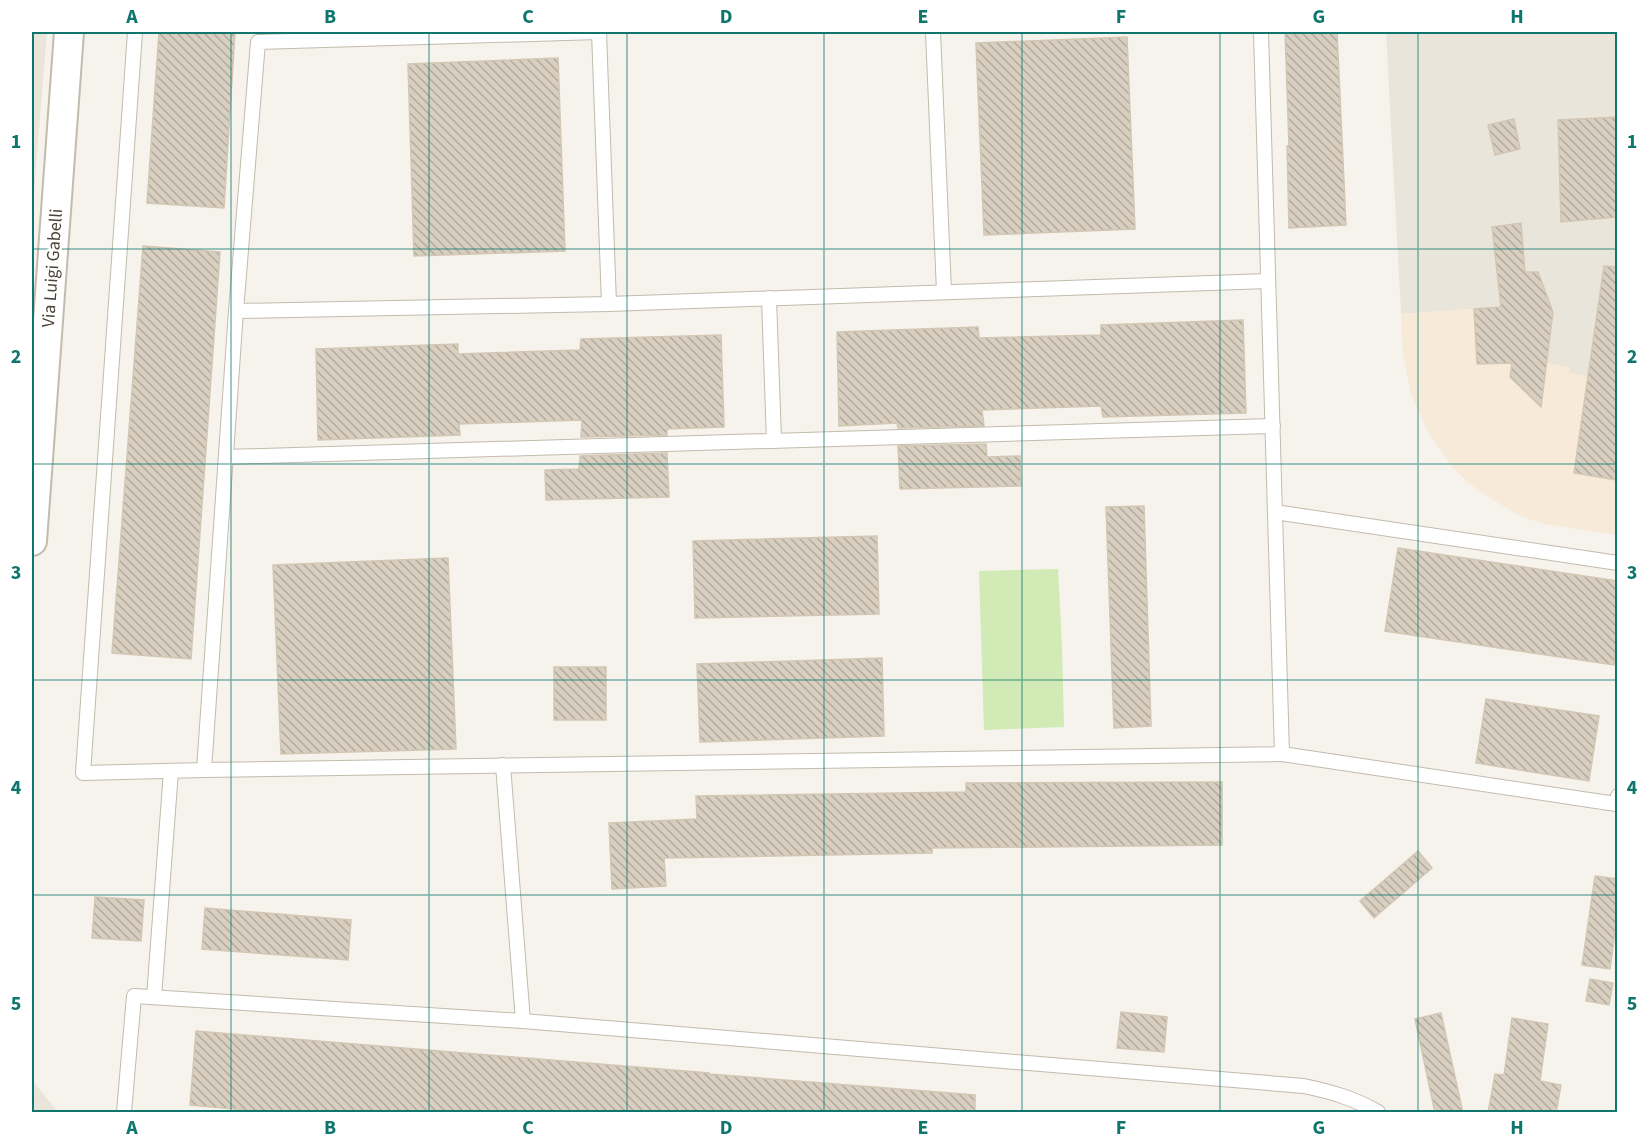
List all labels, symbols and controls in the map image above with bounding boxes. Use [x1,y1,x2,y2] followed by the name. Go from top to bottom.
[125,3,138,31] text: A
[324,3,336,31] text: B
[522,3,534,31] text: C
[720,3,732,31] text: D
[918,3,928,31] text: E
[1116,3,1126,31] text: F
[1313,3,1325,31] text: G
[1510,3,1524,31] text: H
[11,128,21,156] text: 1
[1627,128,1637,156] text: 1
[36,208,69,328] street label: Via Luigi Gabelli
[11,343,21,371] text: 2
[1627,343,1637,371] text: 2
[11,559,21,587] text: 3
[1627,559,1637,587] text: 3
[11,774,22,802] text: 4
[1627,774,1638,802] text: 4
[11,990,21,1018] text: 5
[1627,990,1637,1018] text: 5
[125,1114,138,1142] text: A
[324,1114,336,1142] text: B
[522,1114,534,1142] text: C
[720,1114,732,1142] text: D
[918,1114,928,1142] text: E
[1116,1114,1126,1142] text: F
[1313,1114,1325,1142] text: G
[1510,1114,1524,1142] text: H

